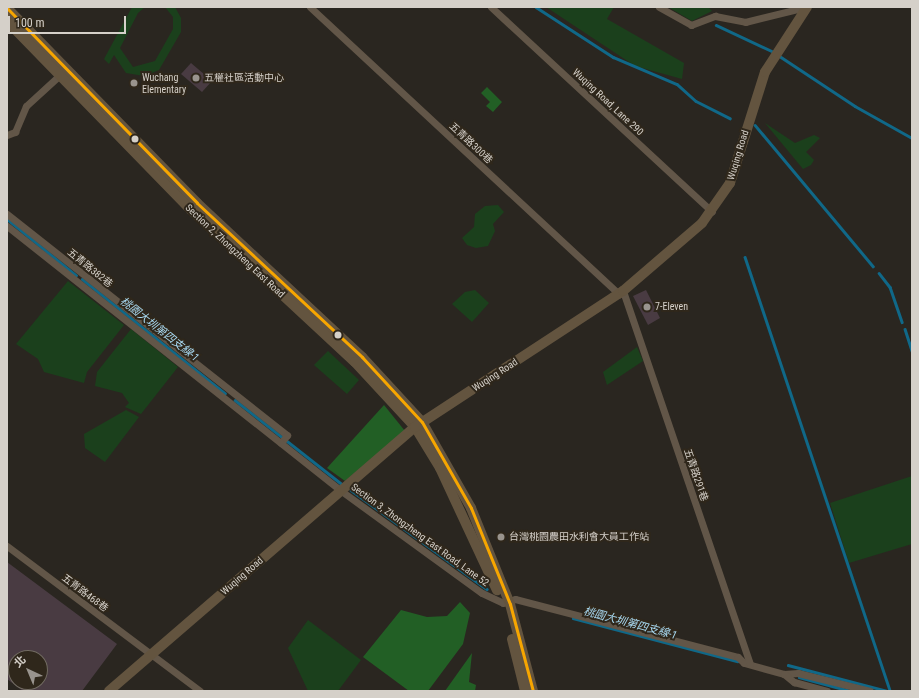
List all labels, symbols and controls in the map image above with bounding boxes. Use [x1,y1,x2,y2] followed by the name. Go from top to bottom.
[10,8,128,34] scale bar
[15,16,45,30] text: 100 m
[570,66,646,138] street label: Wuqing Road, Lane 290
[142,71,186,94] place label: Wuchang Elementary
[204,72,284,84] place label: 五權社區活動中心
[191,73,201,83] marker: 五權社區活動中心
[129,78,139,88] marker: Wuchang Elementary
[447,120,495,166] street label: 五青路300巷
[725,128,751,182] street label: Wuqing Road
[130,134,140,144] unlabelled marker
[183,202,287,300] street label: Section 2, Zhongzheng East Road
[65,246,115,290] street label: 五青路382巷
[117,295,201,365] water label: 桃園大圳第四支線-1
[655,301,688,313] place label: 7-Eleven
[642,302,652,312] marker: 7-Eleven
[333,330,343,340] unlabelled marker
[470,356,520,394] street label: Wuqing Road
[681,447,711,503] street label: 五青路291巷
[349,481,491,589] street label: Section 3, Zhongzheng East Road, Lane 52
[509,531,649,543] place label: 台灣桃園農田水利會大員工作站
[496,532,506,542] marker: 台灣桃園農田水利會大員工作站
[219,554,265,598] street label: Wuqing Road
[60,572,110,614] street label: 五青路468巷
[582,605,678,643] water label: 桃園大圳第四支線-1
[8,650,48,690] north arrow
[12,653,28,670] text: 北

